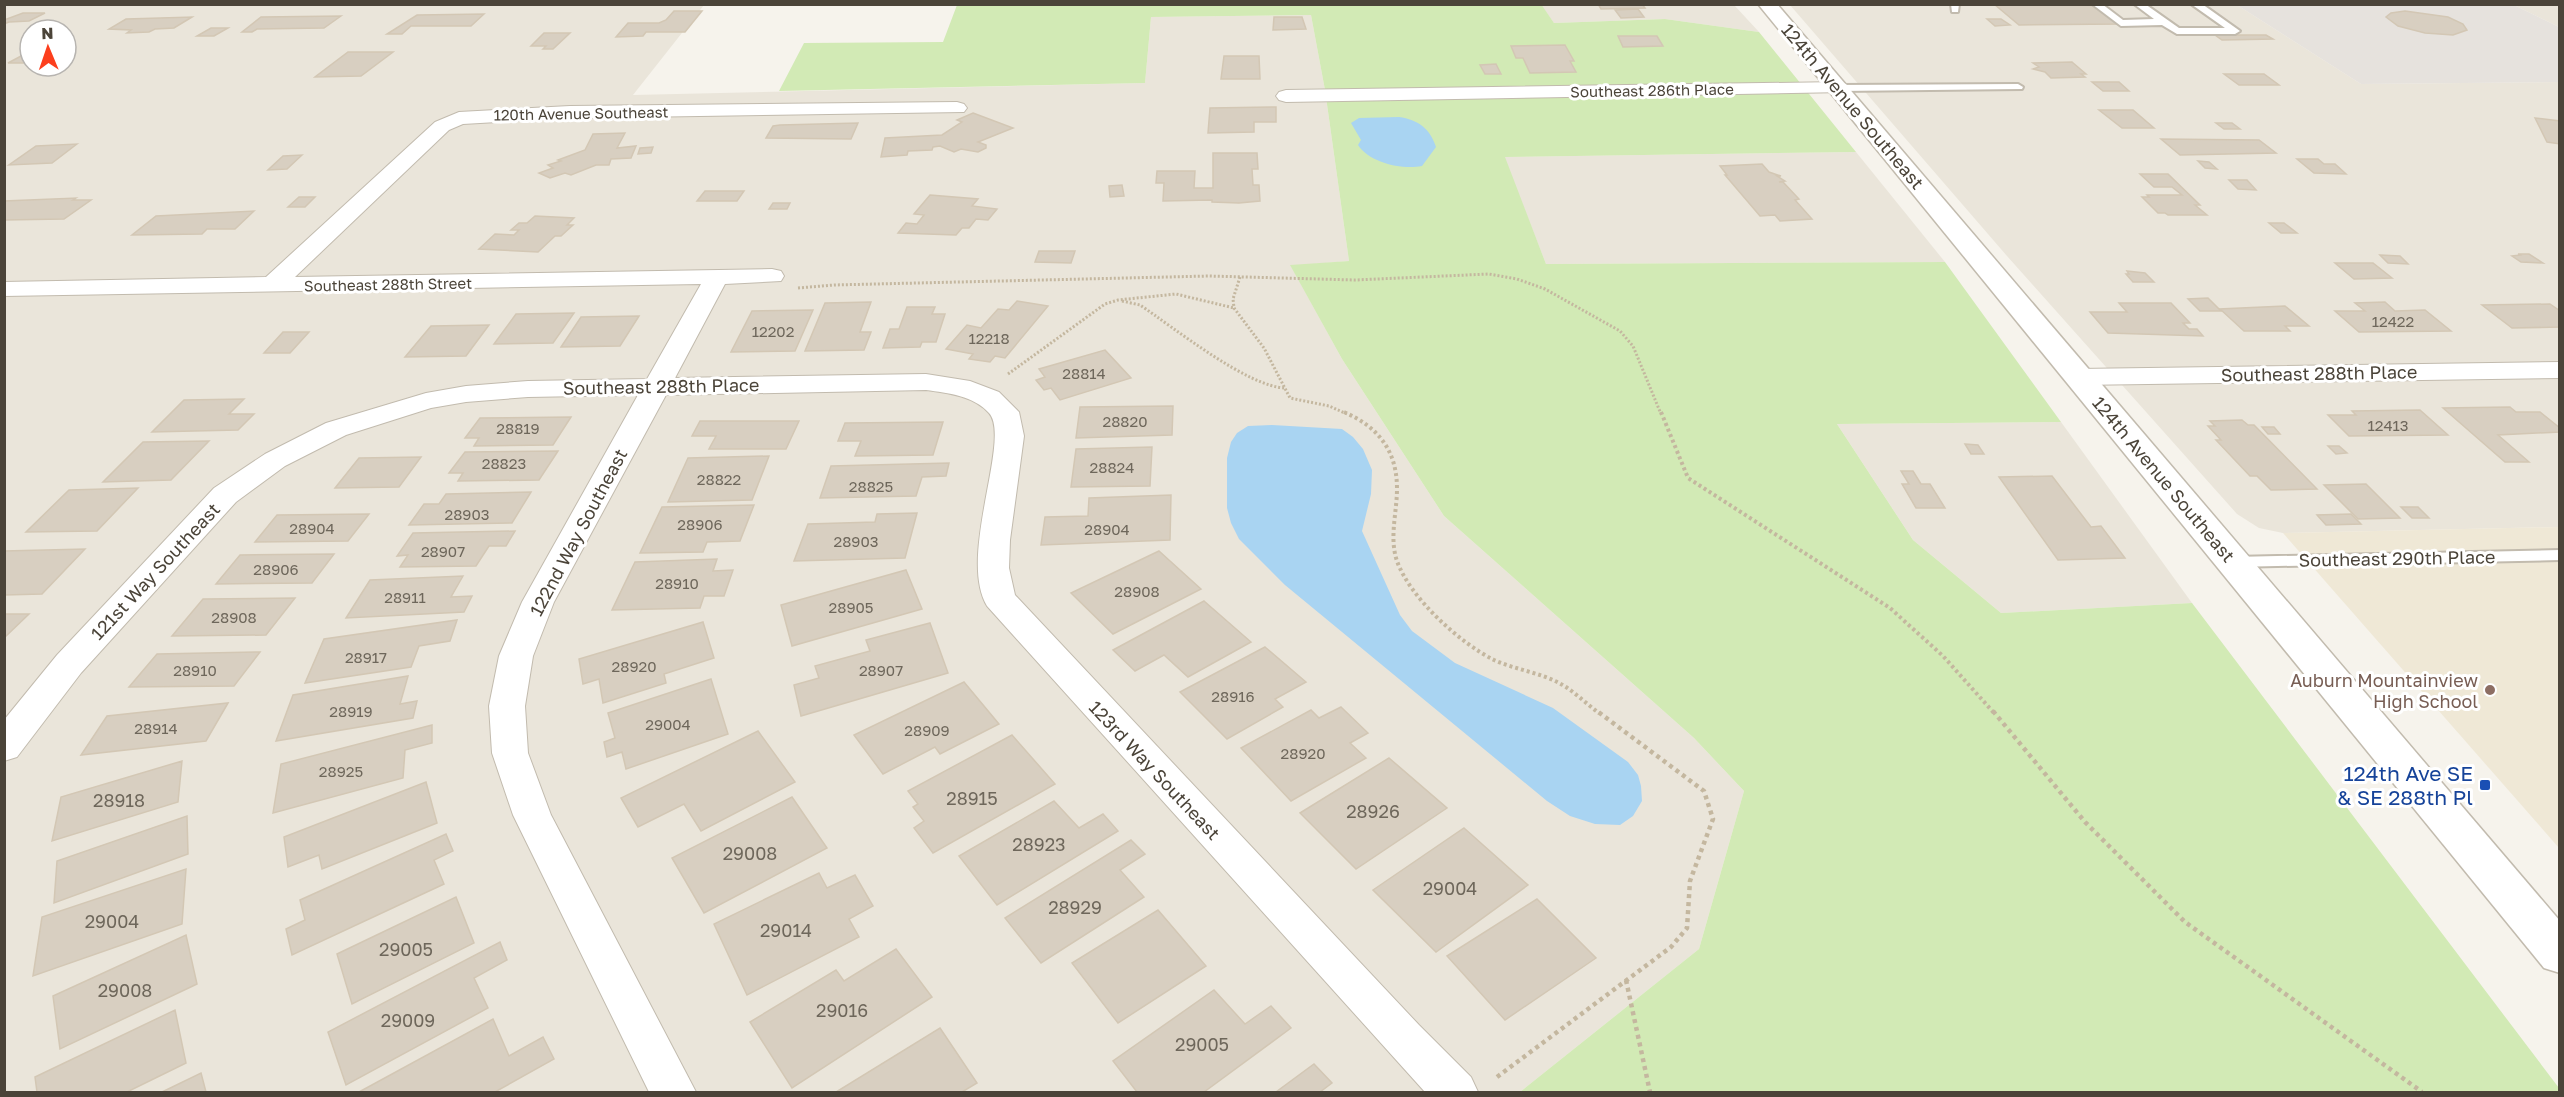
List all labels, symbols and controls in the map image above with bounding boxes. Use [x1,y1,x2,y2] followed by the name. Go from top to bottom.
[18,18,78,78] north arrow
[1777,19,1929,193] street label: 124th Avenue Southeast
[41,23,54,43] text: N
[1570,80,1734,100] street label: Southeast 286th Place
[493,102,669,124] street label: 120th Avenue Southeast
[304,274,472,294] street label: Southeast 288th Street
[2372,312,2414,330] house number: 12422
[752,322,794,340] house number: 12202
[968,329,1010,347] house number: 12218
[2221,360,2417,386] street label: Southeast 288th Place
[1062,364,1106,382] house number: 28814
[563,373,759,399] street label: Southeast 288th Place
[2088,392,2240,566] street label: 124th Avenue Southeast
[1102,412,1148,430] house number: 28820
[2367,416,2409,434] house number: 12413
[496,419,540,437] house number: 28819
[525,445,631,619] street label: 122nd Way Southeast
[482,454,526,472] house number: 28823
[1090,458,1134,476] house number: 28824
[697,470,741,488] house number: 28822
[849,477,893,495] house number: 28825
[86,498,224,644] street label: 121st Way Southeast
[444,505,490,523] house number: 28903
[677,515,723,533] house number: 28906
[289,519,335,537] house number: 28904
[1084,520,1130,538] house number: 28904
[833,532,879,550] house number: 28903
[421,542,465,560] house number: 28907
[2299,545,2495,571] street label: Southeast 290th Place
[253,560,299,578] house number: 28906
[655,574,699,592] house number: 28910
[1114,582,1160,600] house number: 28908
[384,588,426,606] house number: 28911
[829,598,873,616] house number: 28905
[211,608,257,626] house number: 28908
[345,648,387,666] house number: 28917
[612,657,656,675] house number: 28920
[173,661,217,679] house number: 28910
[859,661,903,679] house number: 28907
[2290,669,2478,712] place label: Auburn Mountainview High School
[2483,683,2497,697] marker: Auburn Mountainview High School
[1211,687,1255,705] house number: 28916
[1085,696,1225,844] street label: 123rd Way Southeast
[329,702,373,720] house number: 28919
[645,715,691,733] house number: 29004
[134,719,178,737] house number: 28914
[904,721,950,739] house number: 28909
[1281,744,1325,762] house number: 28920
[2337,760,2473,810] place label: 124th Ave SE & SE 288th Pl
[319,762,363,780] house number: 28925
[2478,778,2492,792] marker: 124th Ave SE & SE 288th Pl
[946,787,998,809] house number: 28915
[93,789,145,811] house number: 28918
[1346,800,1400,822] house number: 28926
[1012,833,1066,855] house number: 28923
[723,842,777,864] house number: 29008
[1423,877,1477,899] house number: 29004
[1048,896,1102,918] house number: 28929
[85,910,139,932] house number: 29004
[760,919,812,941] house number: 29014
[379,938,433,960] house number: 29005
[98,979,152,1001] house number: 29008
[816,999,868,1021] house number: 29016
[381,1009,435,1031] house number: 29009
[1175,1033,1229,1055] house number: 29005

